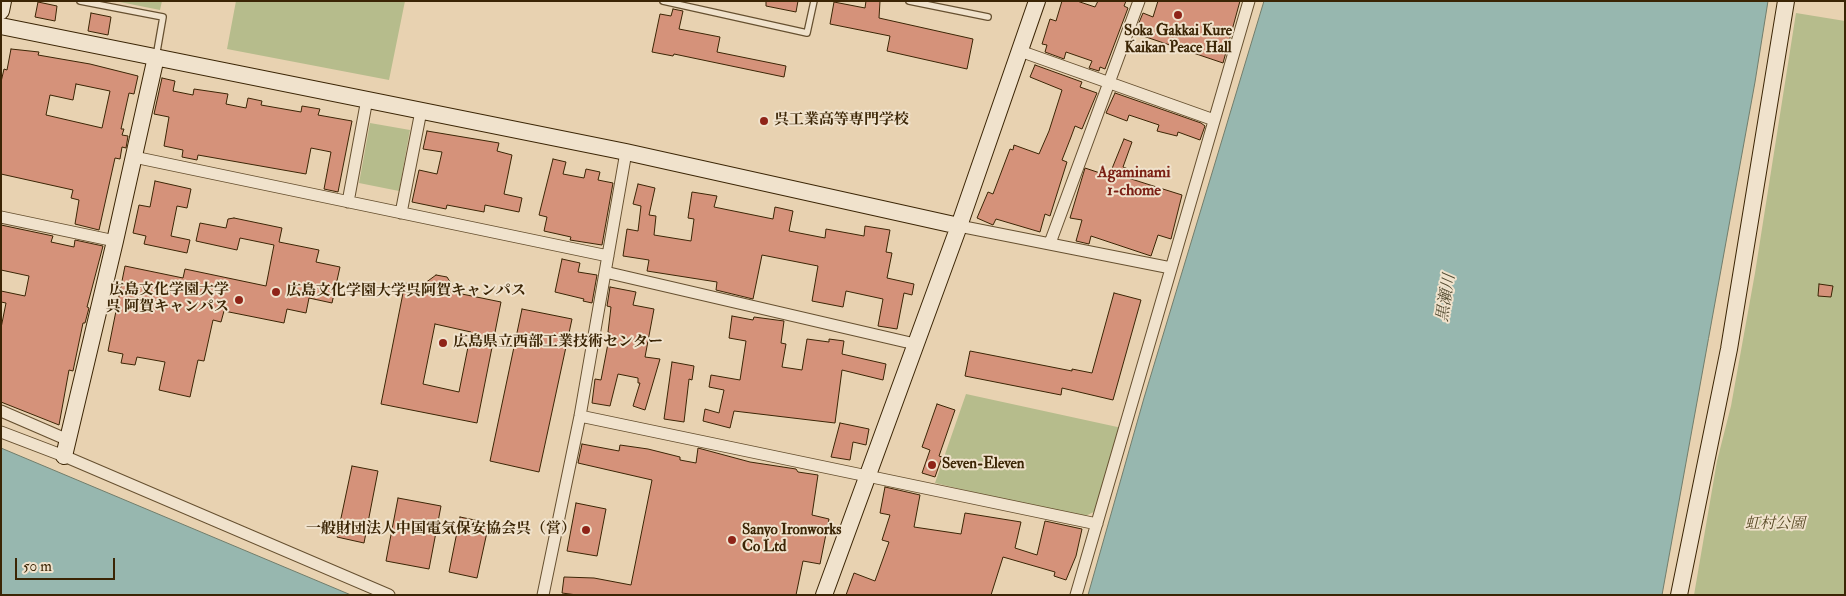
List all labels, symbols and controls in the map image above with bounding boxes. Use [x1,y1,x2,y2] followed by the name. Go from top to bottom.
[1172,9,1184,21] marker: Soka Gakkai Kure Kaikan Peace Hall
[1124,23,1232,58] place label: Soka Gakkai Kure Kaikan Peace Hall
[774,112,909,130] place label: 呉工業高等専門学校
[758,115,770,127] marker: 呉工業高等専門学校
[1098,164,1170,202] district label: Agaminami 1-chome
[1434,273,1460,323] water label: 黒瀬川
[106,282,229,317] place label: 広島文化学園大学 呉 阿賀キャンパス
[286,283,526,301] place label: 広島文化学園大学呉阿賀キャンパス
[270,286,282,298] marker: 広島文化学園大学呉阿賀キャンパス
[233,294,245,306] marker: 広島文化学園大学 呉 阿賀キャンパス
[453,334,663,352] place label: 広島県立西部工業技術センター
[437,337,449,349] marker: 広島県立西部工業技術センター
[942,456,1024,474] place label: Seven-Eleven
[926,459,938,471] marker: Seven-Eleven
[1745,516,1805,534] park label: 虹村公園
[306,521,576,539] place label: 一般財団法人中国電気保安協会呉（営）
[742,522,841,557] place label: Sanyo Ironworks Co Ltd
[580,524,592,536] marker: 一般財団法人中国電気保安協会呉（営）
[726,534,738,546] marker: Sanyo Ironworks Co Ltd
[18,548,118,580] scale bar
[23,557,52,576] text: 50 m

